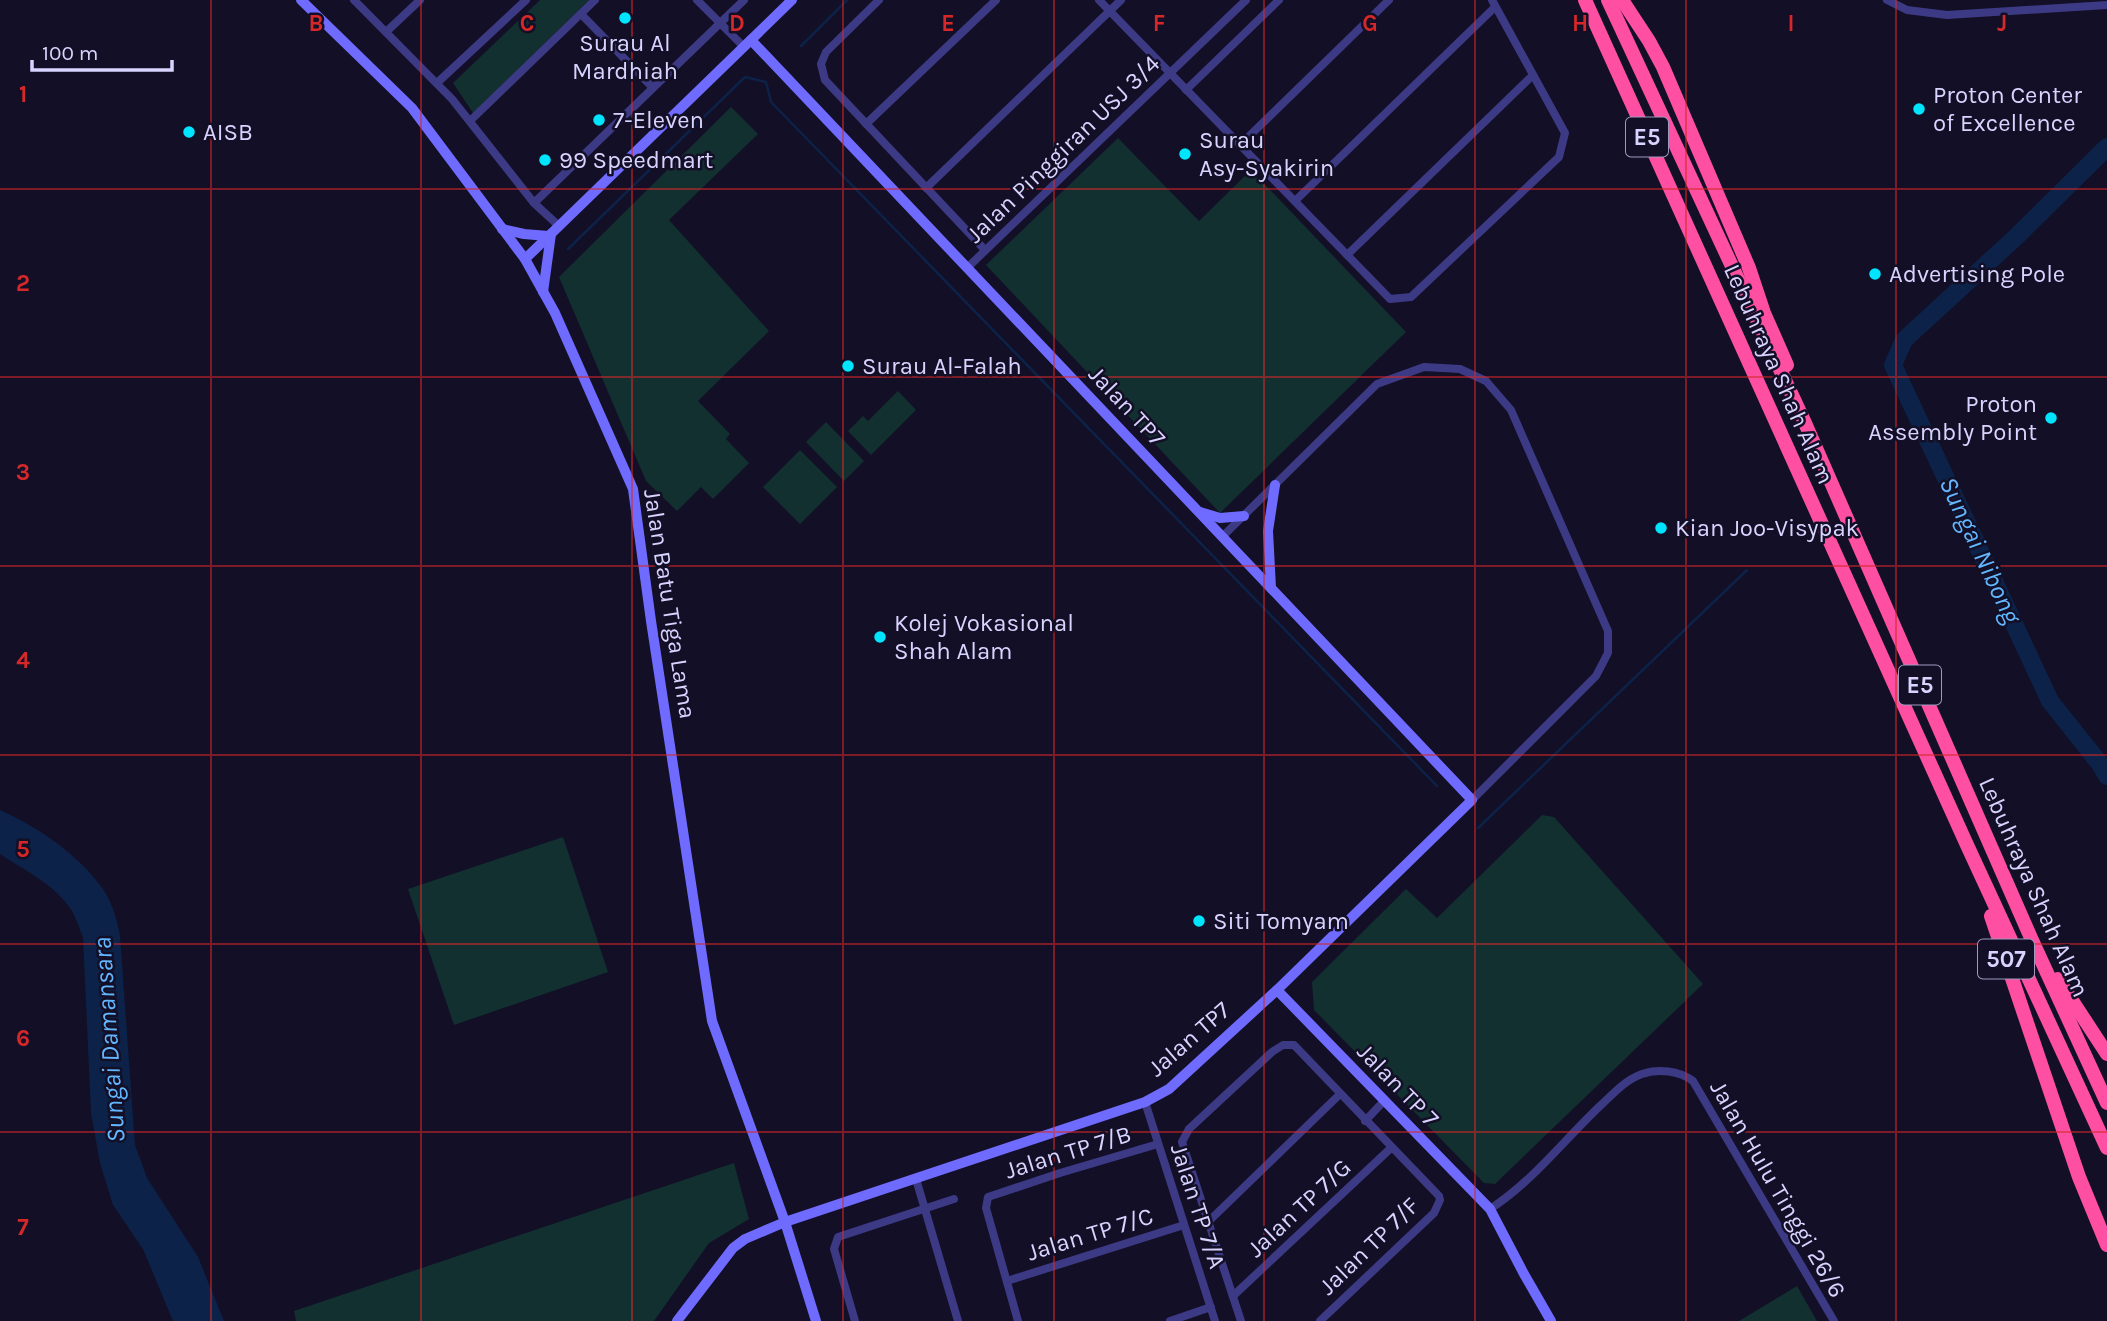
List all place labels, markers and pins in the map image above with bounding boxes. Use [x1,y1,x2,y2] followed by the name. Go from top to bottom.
[617,10,633,26] marker: Surau Al Mardhiah
[572,29,678,85] place label: Surau Al Mardhiah
[1933,81,2082,137] place label: Proton Center of Excellence
[1911,101,1927,117] marker: Proton Center of Excellence
[613,106,704,134] place label: 7-Eleven
[591,112,607,128] marker: 7-Eleven
[203,118,253,146] place label: AISB
[181,124,197,140] marker: AISB
[1199,126,1334,182] place label: Surau Asy-Syakirin
[559,146,713,174] place label: 99 Speedmart
[1177,146,1193,162] marker: Surau Asy-Syakirin
[537,152,553,168] marker: 99 Speedmart
[1889,260,2065,288] place label: Advertising Pole
[1867,266,1883,282] marker: Advertising Pole
[862,352,1022,380] place label: Surau Al-Falah
[840,358,856,374] marker: Surau Al-Falah
[1868,390,2037,446] place label: Proton Assembly Point
[2043,410,2059,426] marker: Proton Assembly Point
[1675,514,1859,542] place label: Kian Joo-Visypak
[1653,520,1669,536] marker: Kian Joo-Visypak
[894,609,1074,665] place label: Kolej Vokasional Shah Alam
[872,629,888,645] marker: Kolej Vokasional Shah Alam
[1213,907,1349,935] place label: Siti Tomyam
[1191,913,1207,929] marker: Siti Tomyam

